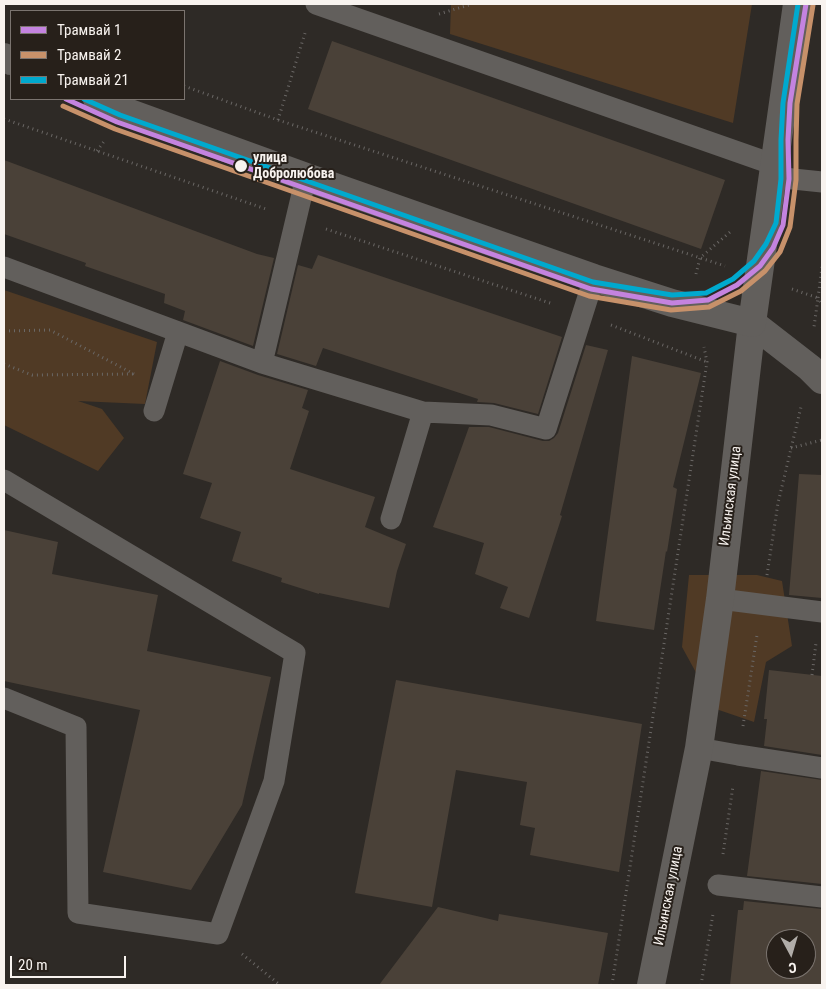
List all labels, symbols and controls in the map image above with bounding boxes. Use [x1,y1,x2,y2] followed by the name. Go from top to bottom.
[10,10,185,100] legend
[57,21,122,39] text: Трамвай 1
[57,46,122,64] text: Трамвай 2
[57,71,129,89] text: Трамвай 21
[253,150,334,182] place label: улица Добролюбова
[233,158,249,174] marker: улица Добролюбова
[717,445,745,547] street label: Ильинская улица
[651,845,687,947] street label: Ильинская улица
[766,929,816,979] north arrow
[12,946,129,978] scale bar
[18,956,48,974] text: 20 m
[788,960,797,976] text: С

